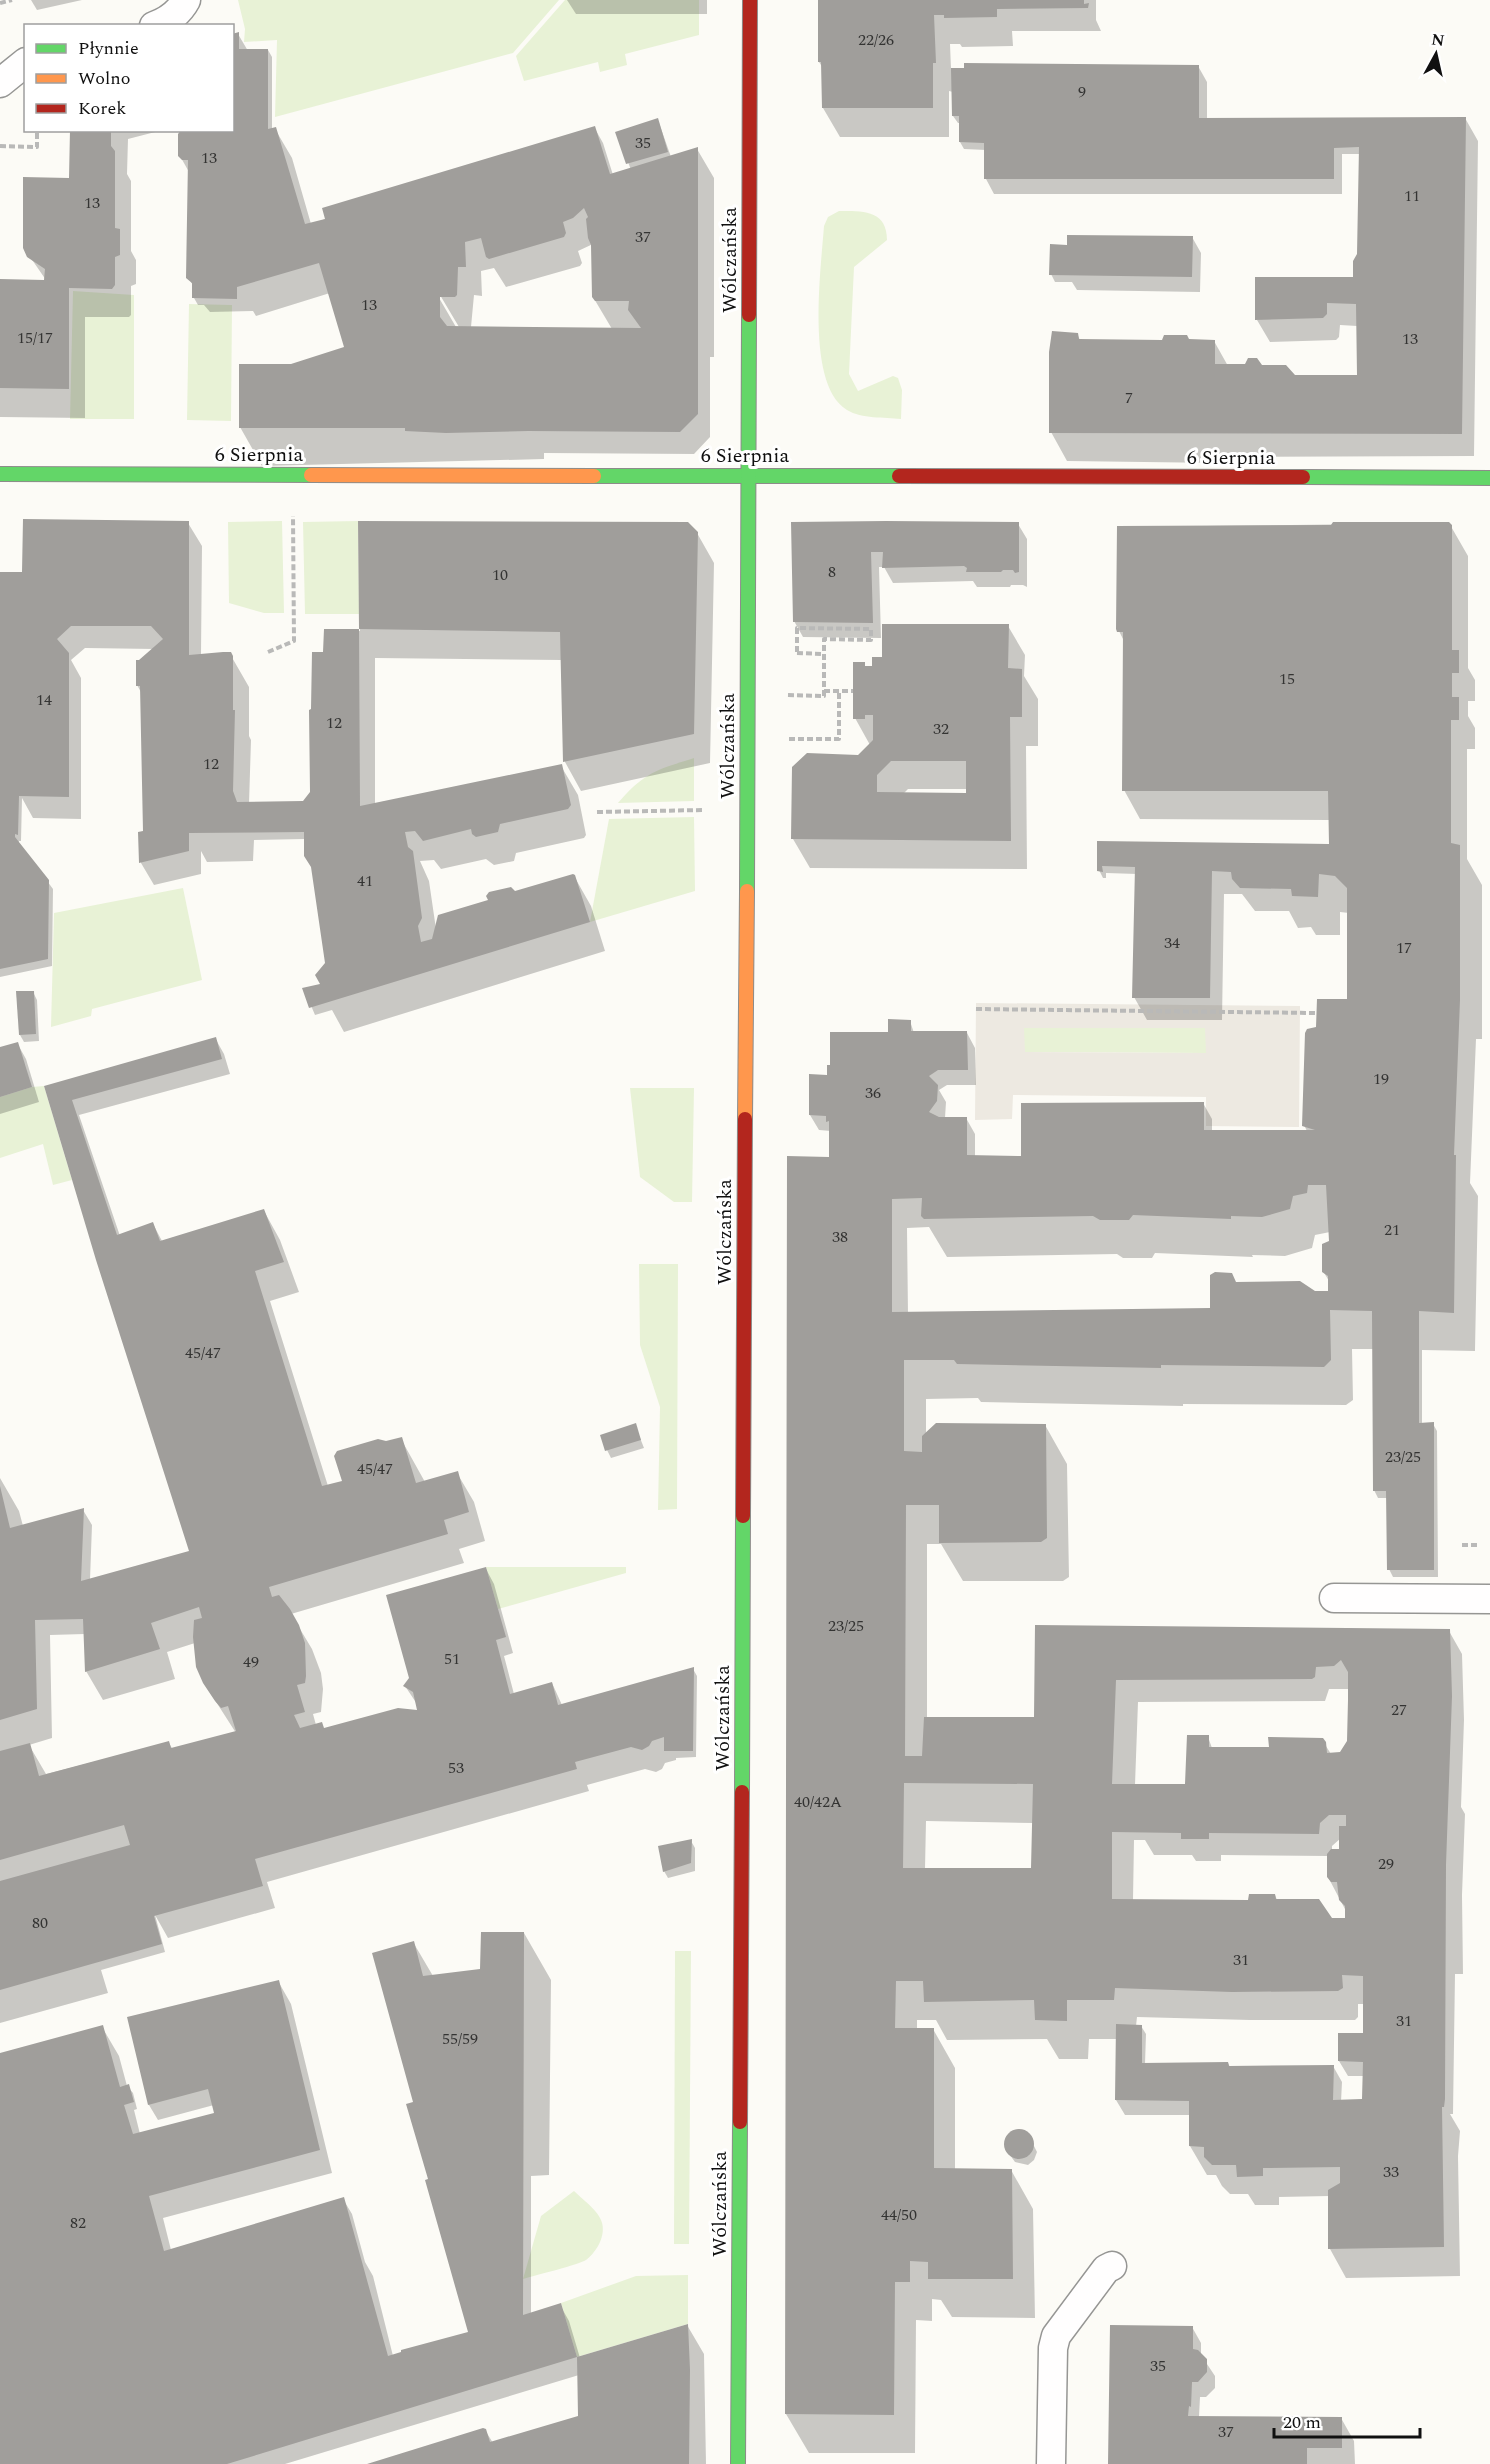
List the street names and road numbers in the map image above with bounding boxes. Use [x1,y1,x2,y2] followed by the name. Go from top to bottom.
[715,207,745,313] street label: Wólczańska
[215,440,303,470] street label: 6 Sierpnia
[701,441,789,471] street label: 6 Sierpnia
[1187,443,1275,473] street label: 6 Sierpnia
[713,693,743,799] street label: Wólczańska
[710,1179,740,1285] street label: Wólczańska
[708,1665,738,1771] street label: Wólczańska
[705,2151,735,2257] street label: Wólczańska

